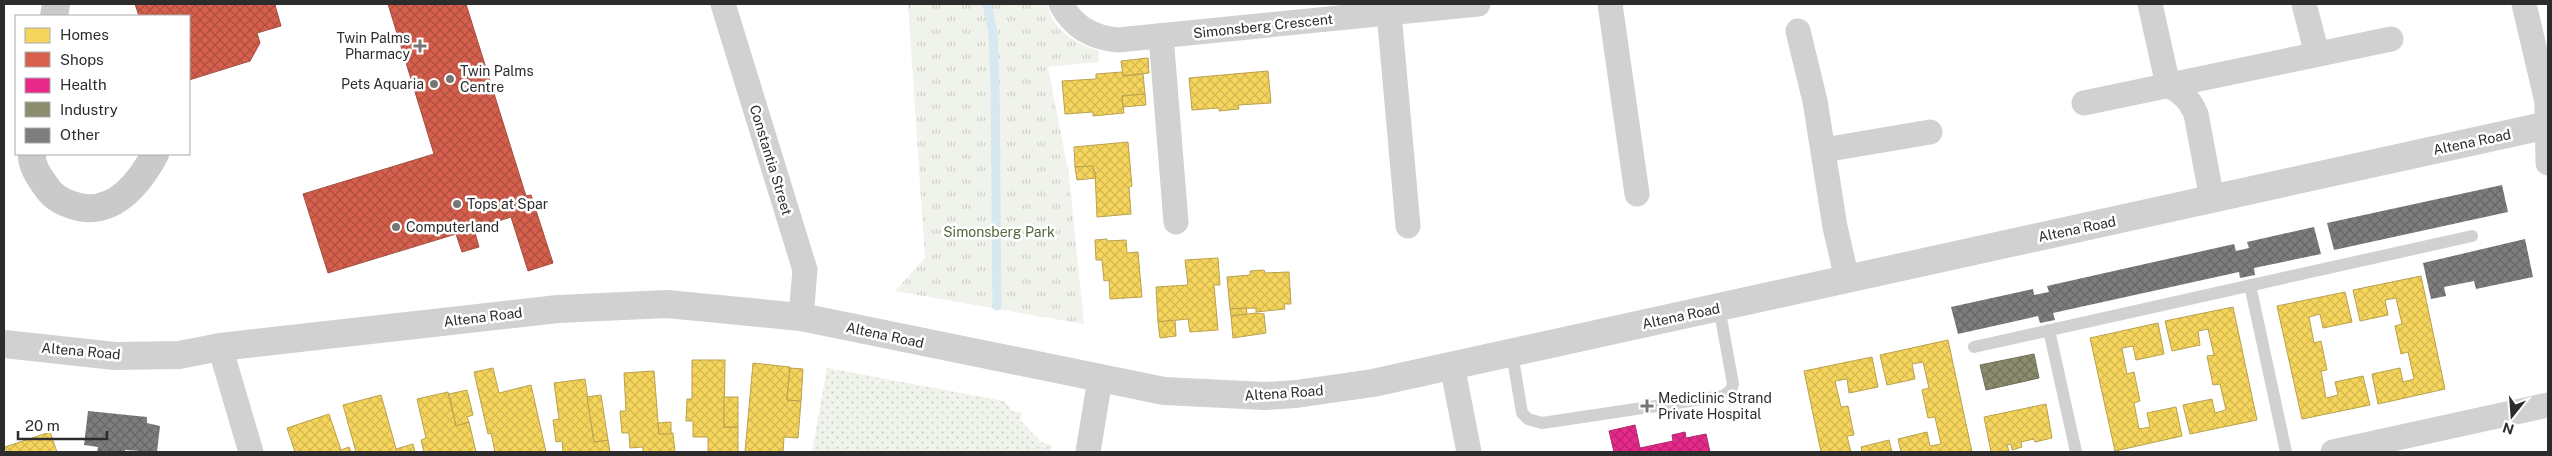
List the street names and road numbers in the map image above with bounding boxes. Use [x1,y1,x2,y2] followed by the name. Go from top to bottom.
[1192,11,1334,41] street label: Simonsberg Crescent
[747,103,795,217] street label: Constantia Street
[2432,126,2512,158] street label: Altena Road
[2037,213,2117,245] street label: Altena Road
[1641,300,1721,332] street label: Altena Road
[443,304,523,330] street label: Altena Road
[845,319,925,351] street label: Altena Road
[41,340,121,362] street label: Altena Road
[1244,382,1324,404] street label: Altena Road

